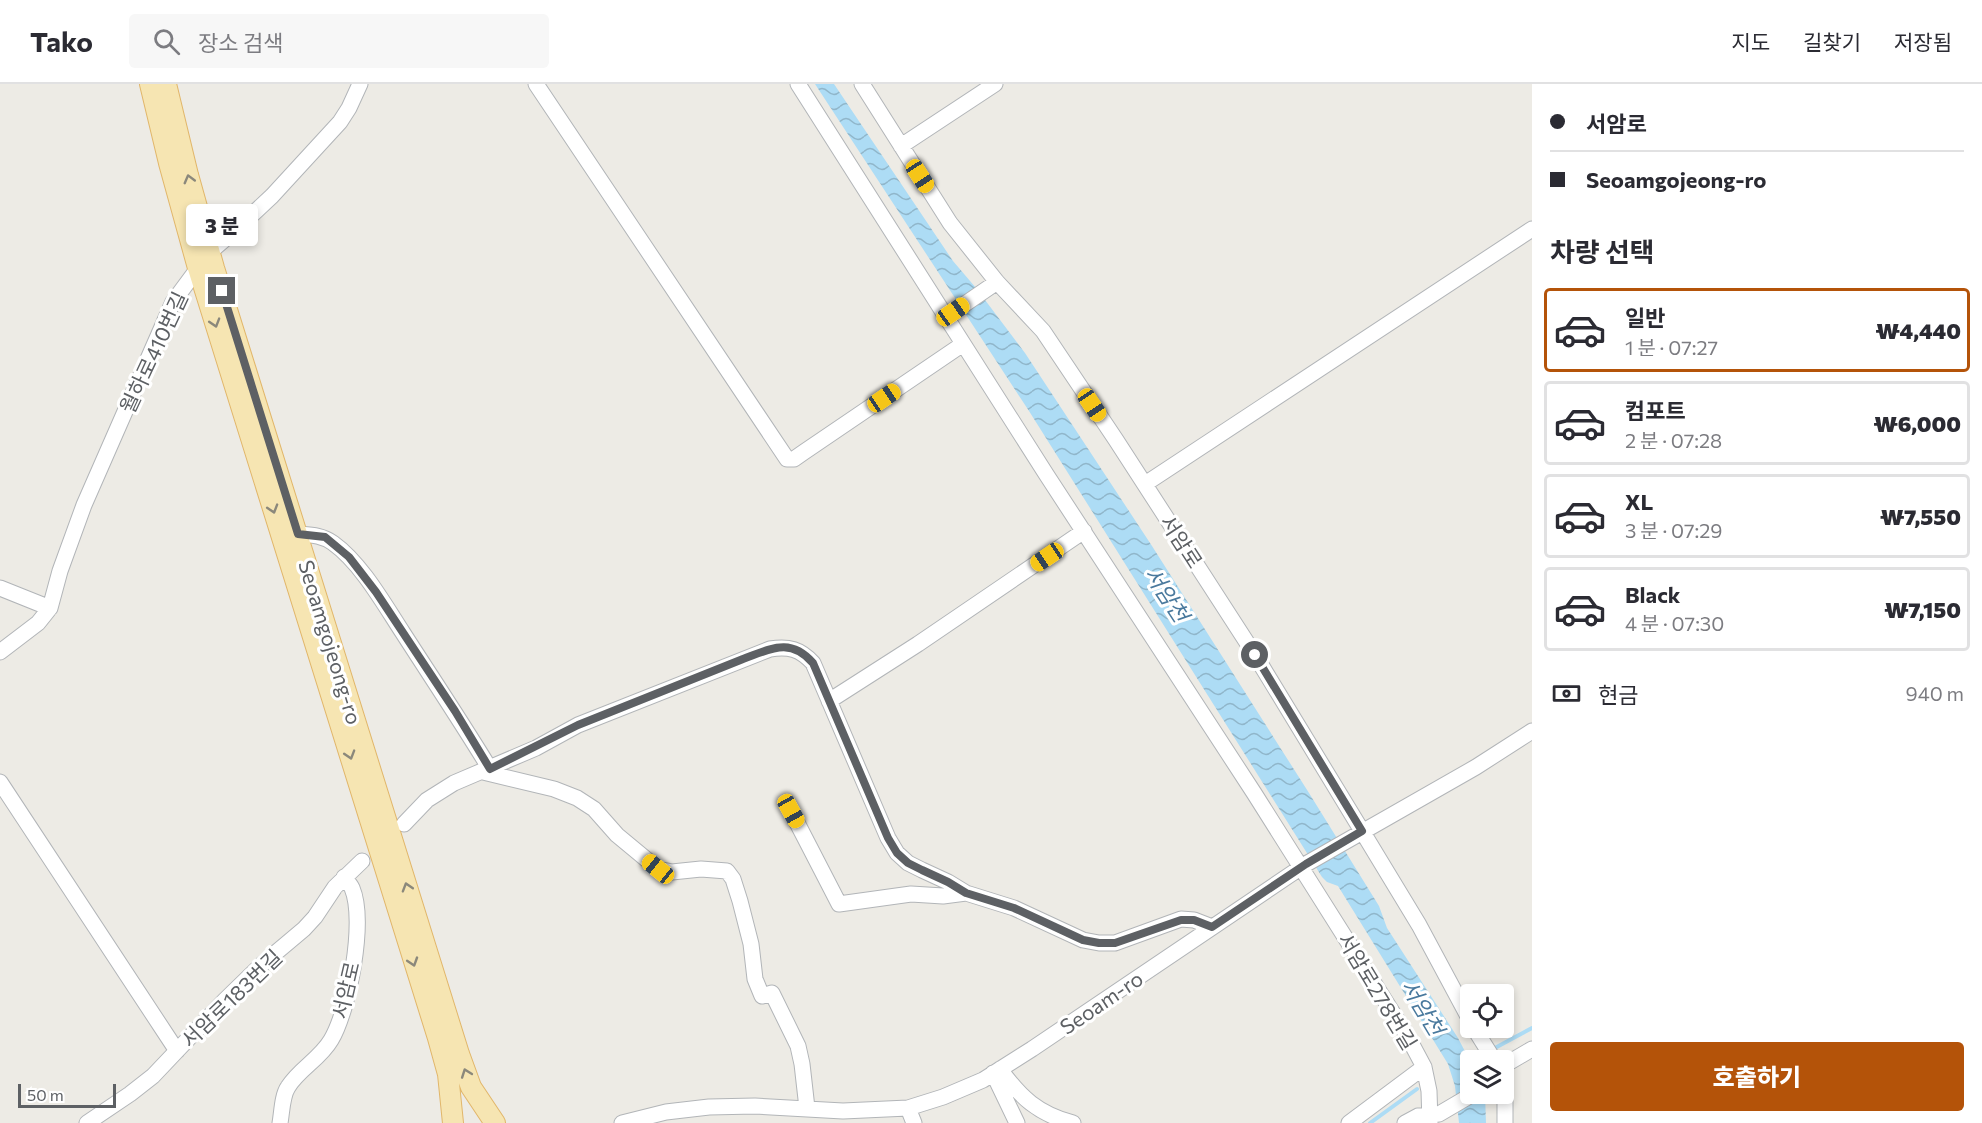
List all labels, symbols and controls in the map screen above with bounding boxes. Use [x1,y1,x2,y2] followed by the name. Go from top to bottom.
[129,14,549,68] search box
[30,24,93,58] text: Tako
[150,25,183,58] icon: search
[198,29,283,56] text: 장소 검색
[1731,29,1770,54] text: 지도
[1803,29,1861,54] text: 길찾기
[1894,29,1952,54] text: 저장됨
[1586,110,1647,137] text: 서암로
[903,156,937,196] car
[1586,166,1766,193] text: Seoamgojeong-ro
[184,174,196,184] one-way arrow
[186,204,258,246] callout: 3 분
[205,213,239,237] text: 3 분
[1550,235,1655,268] text: 차량 선택
[208,277,235,304] route end
[114,287,192,417] street label: 월하로410번길
[933,294,973,330] car
[1553,303,1607,357] icon: car
[1625,304,1665,331] text: 일반
[208,317,220,328] one-way arrow
[1875,317,1961,344] text: ₩4,440
[1625,335,1718,359] text: 1 분 · 07:27
[864,380,904,416] car
[1074,385,1110,425] car
[1553,396,1607,450] icon: car
[1625,397,1686,424] text: 컴포트
[1874,410,1961,437] text: ₩6,000
[1625,428,1722,452] text: 2 분 · 07:28
[1625,488,1653,515] text: XL
[1553,489,1607,543] icon: car
[266,503,279,514] one-way arrow
[1880,503,1961,530] text: ₩7,550
[1156,510,1208,572] street label: 서암로
[1625,518,1722,542] text: 3 분 · 07:29
[1027,539,1067,575] car
[294,557,368,727] street label: Seoamgojeong-ro
[1139,561,1196,629] water label: 서암천
[1625,581,1680,608] text: Black
[1553,582,1607,636] icon: car
[1884,596,1961,623] text: ₩7,150
[1625,611,1724,635] text: 4 분 · 07:30
[1241,641,1268,668] route start
[1550,677,1583,710] icon: cash
[1598,681,1638,708] text: 현금
[1906,681,1964,705] text: 940 m
[343,749,355,760] one-way arrow
[774,791,808,831] car
[638,851,678,887] car
[402,882,414,893] one-way arrow
[1333,928,1423,1054] street label: 서암로278번길
[175,944,287,1052] street label: 서암로183번길
[406,956,419,967] one-way arrow
[326,959,364,1021] street label: 서암로
[1055,965,1147,1039] street label: Seoam-ro
[1396,974,1452,1042] water label: 서암천
[1460,984,1514,1104] map controls
[1460,984,1514,1038] button: locate
[1550,1042,1964,1111] button: 호출하기
[1460,1050,1514,1104] button: layers
[460,1068,473,1079] one-way arrow
[18,1081,116,1108] scale bar
[27,1085,64,1104] text: 50 m

